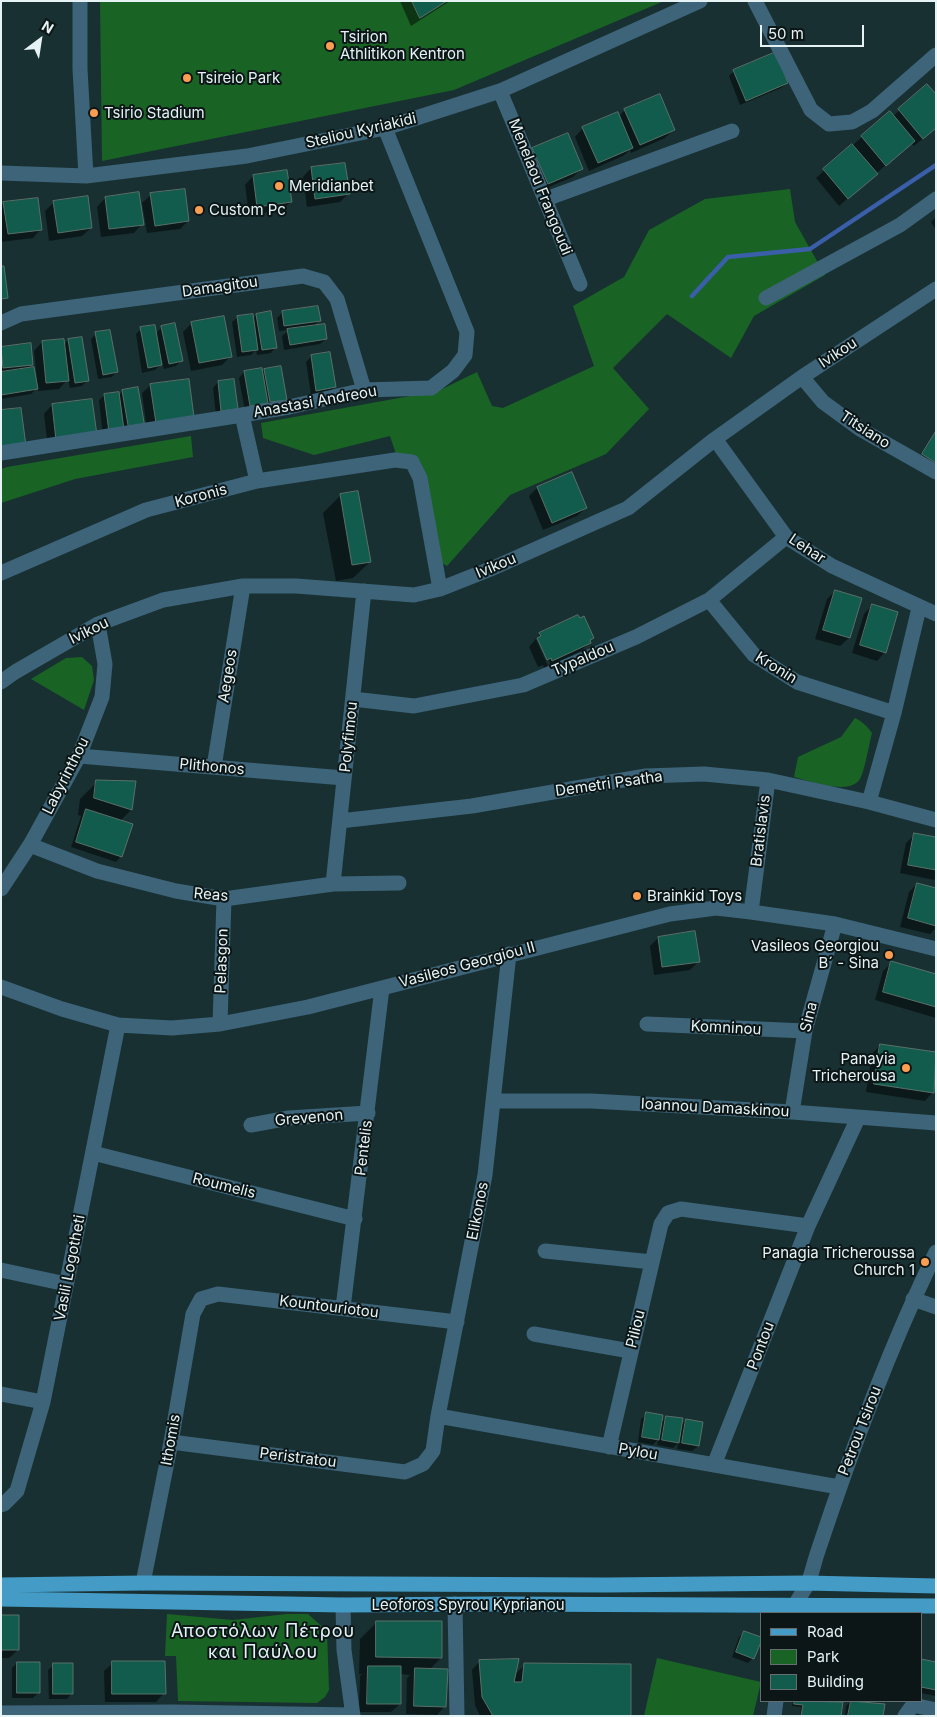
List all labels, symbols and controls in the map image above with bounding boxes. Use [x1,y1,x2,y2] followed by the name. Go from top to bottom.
[15,15,65,65] north arrow
[762,15,866,47] scale bar
[39,17,57,37] text: N
[768,24,804,43] text: 50 m
[340,28,465,63] place label: Tsirion Athlitikon Kentron
[324,40,336,52] marker: Tsirion Athlitikon Kentron
[197,69,280,87] place label: Tsireio Park
[181,72,193,84] marker: Tsireio Park
[104,104,205,122] place label: Tsirio Stadium
[88,107,100,119] marker: Tsirio Stadium
[304,110,418,152] street label: Steliou Kyriakidi
[504,116,576,258] street label: Menelaou Frangoudi
[289,177,374,195] place label: Meridianbet
[273,180,285,192] marker: Meridianbet
[209,201,286,219] place label: Custom Pc
[193,204,205,216] marker: Custom Pc
[181,273,259,301] street label: Damagitou
[816,334,860,372] street label: Ivikou
[252,382,378,422] street label: Anastasi Andreou
[837,407,893,453] street label: Titsiano
[173,480,229,512] street label: Koronis
[785,530,829,568] street label: Lehar
[473,550,519,582] street label: Ivikou
[66,614,112,648] street label: Ivikou
[549,638,617,680] street label: Typaldou
[215,648,241,704] street label: Aegeos
[752,648,800,688] street label: Kronin
[336,701,362,773] street label: Polyfimou
[39,734,93,818] street label: Labyrinthou
[179,755,245,779] street label: Plithonos
[554,768,664,800] street label: Demetri Psatha
[748,794,774,868] street label: Bratislavis
[193,885,229,905] street label: Reas
[647,887,742,905] place label: Brainkid Toys
[631,890,643,902] marker: Brainkid Toys
[212,928,232,994] street label: Pelasgon
[751,937,879,972] place label: Vasileos Georgiou B´ - Sina
[397,938,537,992] street label: Vasileos Georgiou II
[883,949,895,961] marker: Vasileos Georgiou B´ - Sina
[797,1000,821,1034] street label: Sina
[690,1017,762,1039] street label: Komninou
[812,1050,896,1085] place label: Panayia Tricherousa
[900,1062,912,1074] marker: Panayia Tricherousa
[640,1095,790,1121] street label: Ioannou Damaskinou
[274,1106,344,1130] street label: Grevenon
[352,1119,376,1177] street label: Pentelis
[191,1169,257,1203] street label: Roumelis
[464,1180,492,1242] street label: Elikonos
[51,1213,89,1323] street label: Vasili Logotheti
[762,1244,915,1279] place label: Panagia Tricheroussa Church 1
[919,1256,931,1268] marker: Panagia Tricheroussa Church 1
[278,1292,380,1322] street label: Kountouriotou
[623,1308,649,1350] street label: Piliou
[744,1319,778,1373] street label: Pontou
[835,1384,885,1478] street label: Petrou Tsirou
[158,1413,184,1467] street label: Ithomis
[617,1440,659,1464] street label: Pylou
[259,1444,337,1472] street label: Peristratou
[371,1596,565,1614] street label: Leoforos Spyrou Kyprianou
[760,1612,922,1702] legend
[169,1621,357,1664] district label: Αποστόλων Πέτρου και Παύλου
[807,1622,843,1641] text: Road
[807,1647,839,1666] text: Park
[807,1672,864,1691] text: Building

